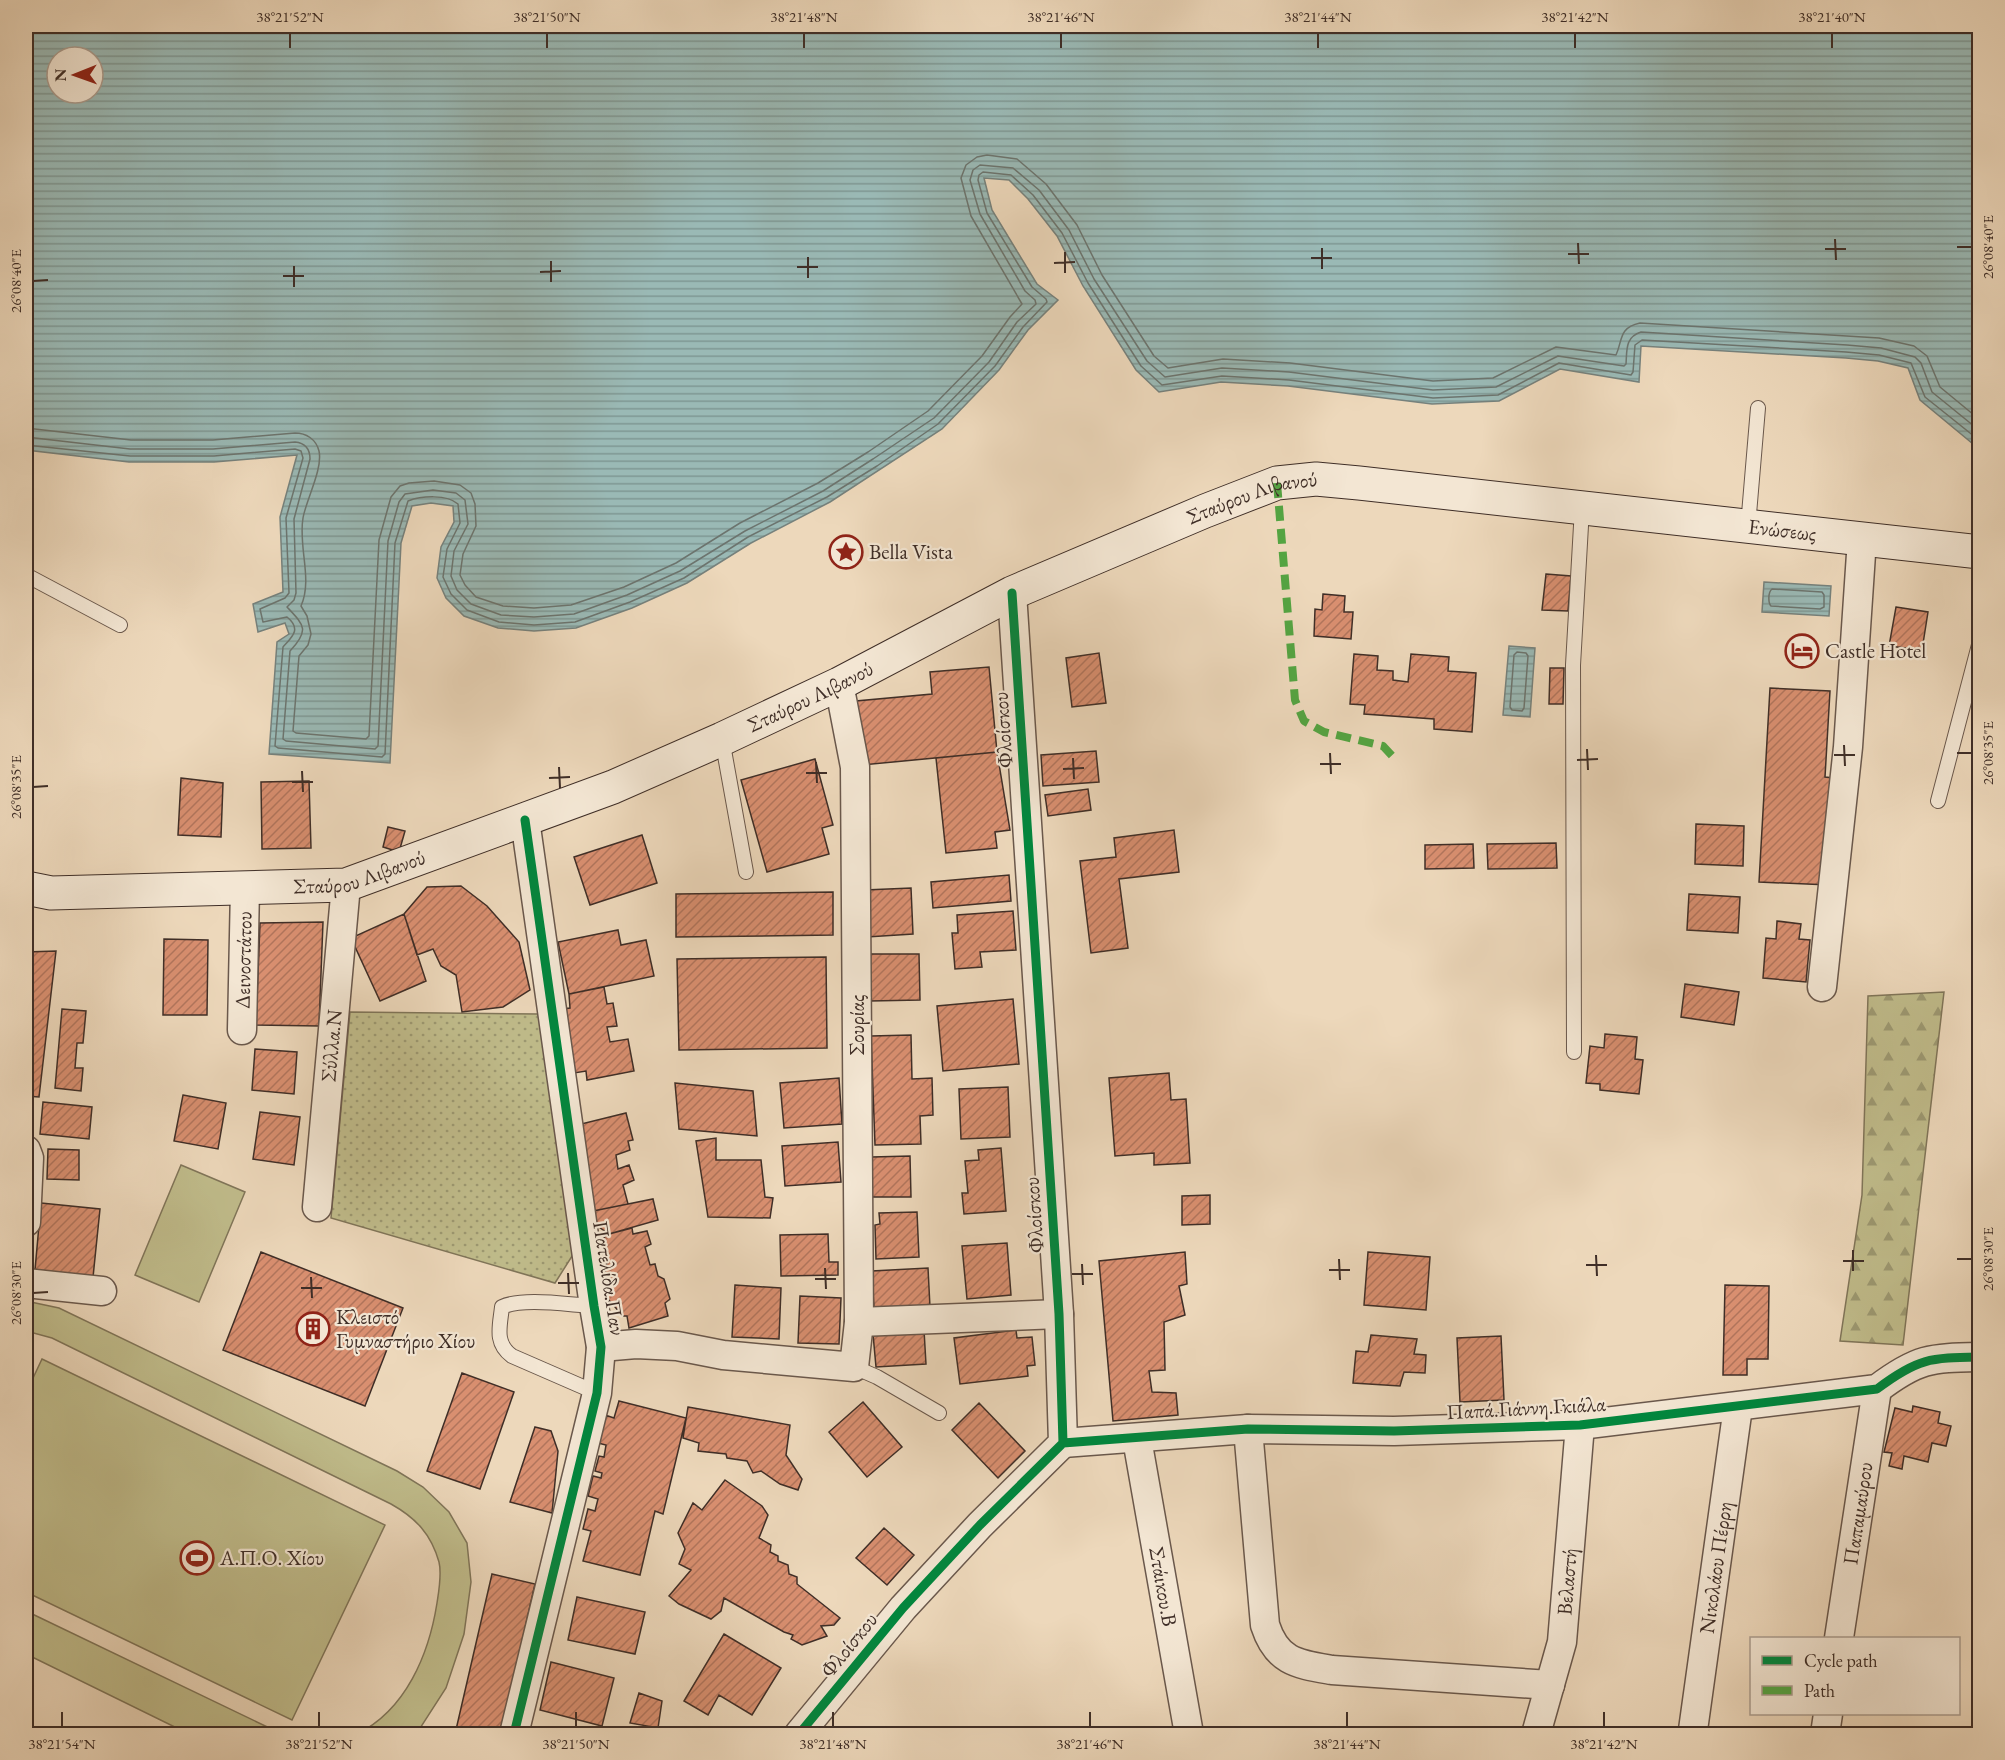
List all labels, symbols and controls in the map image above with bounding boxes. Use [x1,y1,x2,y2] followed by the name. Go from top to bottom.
[256,7,324,26] text: 38°21'52"N
[513,7,581,26] text: 38°21'50"N
[770,7,838,26] text: 38°21'48"N
[1027,7,1095,26] text: 38°21'46"N
[1284,7,1352,26] text: 38°21'44"N
[1541,7,1609,26] text: 38°21'42"N
[1798,7,1866,26] text: 38°21'40"N
[45,45,105,105] north arrow
[50,69,71,82] text: N
[1978,214,1997,279] text: 26°08'40"E
[6,248,25,313] text: 26°08'40"E
[1182,465,1318,530] street label: Σταύρου Λιβανού
[1747,512,1818,547] street label: Ενώσεως
[828,534,864,570] place icon: Bella Vista
[869,538,953,565] place label: Bella Vista
[1784,633,1820,669] hotel icon: Castle Hotel
[1825,637,1926,664] place label: Castle Hotel
[743,654,878,738] street label: Σταύρου Λιβανού
[986,691,1019,769] street label: Φλοίσκου
[1978,720,1997,785] text: 26°08'35"E
[6,754,25,819] text: 26°08'35"E
[293,843,429,899] street label: Σταύρου Λιβανού
[228,911,258,1009] street label: Δεινοστάτου
[843,995,870,1055] street label: Σουρίας
[314,1008,348,1083] street label: Σύλλα.Ν
[1017,1176,1050,1254] street label: Φλοίσκου
[587,1219,632,1337] street label: Πατελίδα.Παν
[1978,1226,1997,1291] text: 26°08'30"E
[6,1260,25,1325] text: 26°08'30"E
[336,1303,475,1354] place label: Κλειστό Γυμναστήριο Χίου
[295,1311,331,1347] building icon: Κλειστό Γυμναστήριο Χίου
[1446,1390,1607,1425] street label: Παπά.Γιάννη.Γκιάλα
[1836,1460,1879,1567] street label: Παπαμαύρου
[1693,1500,1738,1635] street label: Νικολάου Πέρρη
[179,1540,215,1576] sports icon: Α.Π.Ο. Χίου
[219,1544,324,1571] place label: Α.Π.Ο. Χίου
[1143,1545,1184,1629] street label: Στάικου.Β
[1550,1547,1583,1616] street label: Βελαστή
[814,1607,883,1683] street label: Φλοίσκου
[1750,1637,1960,1715] legend
[1804,1649,1878,1672] text: Cycle path
[1804,1679,1835,1702] text: Path
[28,1734,96,1753] text: 38°21'54"N
[285,1734,353,1753] text: 38°21'52"N
[542,1734,610,1753] text: 38°21'50"N
[799,1734,867,1753] text: 38°21'48"N
[1056,1734,1124,1753] text: 38°21'46"N
[1313,1734,1381,1753] text: 38°21'44"N
[1570,1734,1638,1753] text: 38°21'42"N

